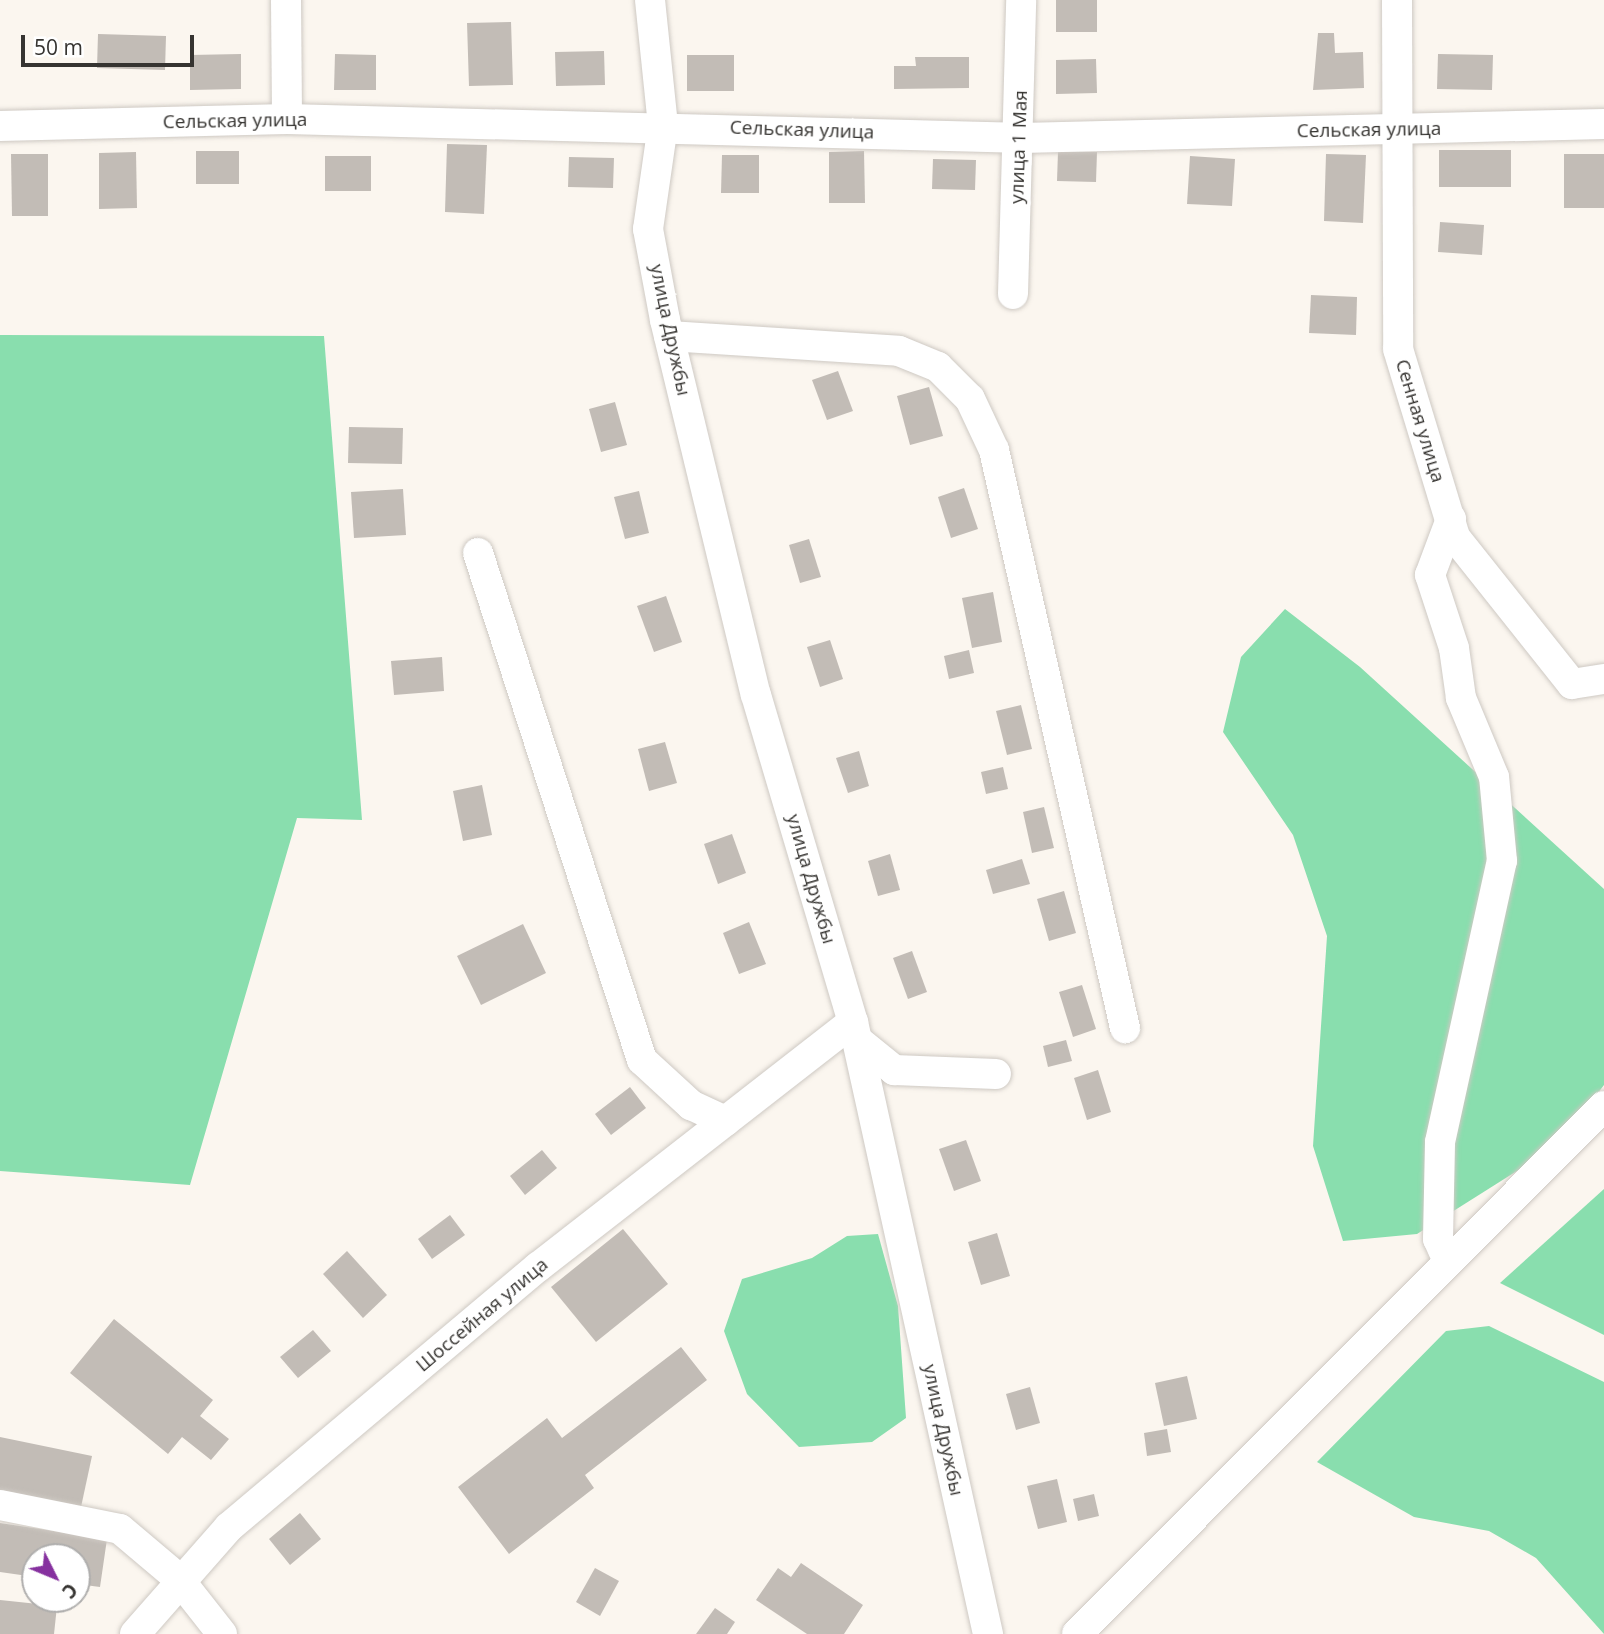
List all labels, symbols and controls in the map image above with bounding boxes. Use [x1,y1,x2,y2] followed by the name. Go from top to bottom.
[24,21,198,65] scale bar
[34,33,83,61] text: 50 m
[1006,90,1032,204] street label: улица 1 Мая
[163,108,307,134] street label: Сельская улица
[729,116,875,144] street label: Сельская улица
[1297,117,1441,143] street label: Сельская улица
[645,262,695,398] street label: улица Дружбы
[1390,357,1450,485] street label: Сенная улица
[782,812,840,946] street label: улица Дружбы
[411,1253,553,1377] street label: Шоссейная улица
[918,1362,968,1498] street label: улица Дружбы
[21,1543,91,1613] north arrow
[56,1578,84,1604] text: С

